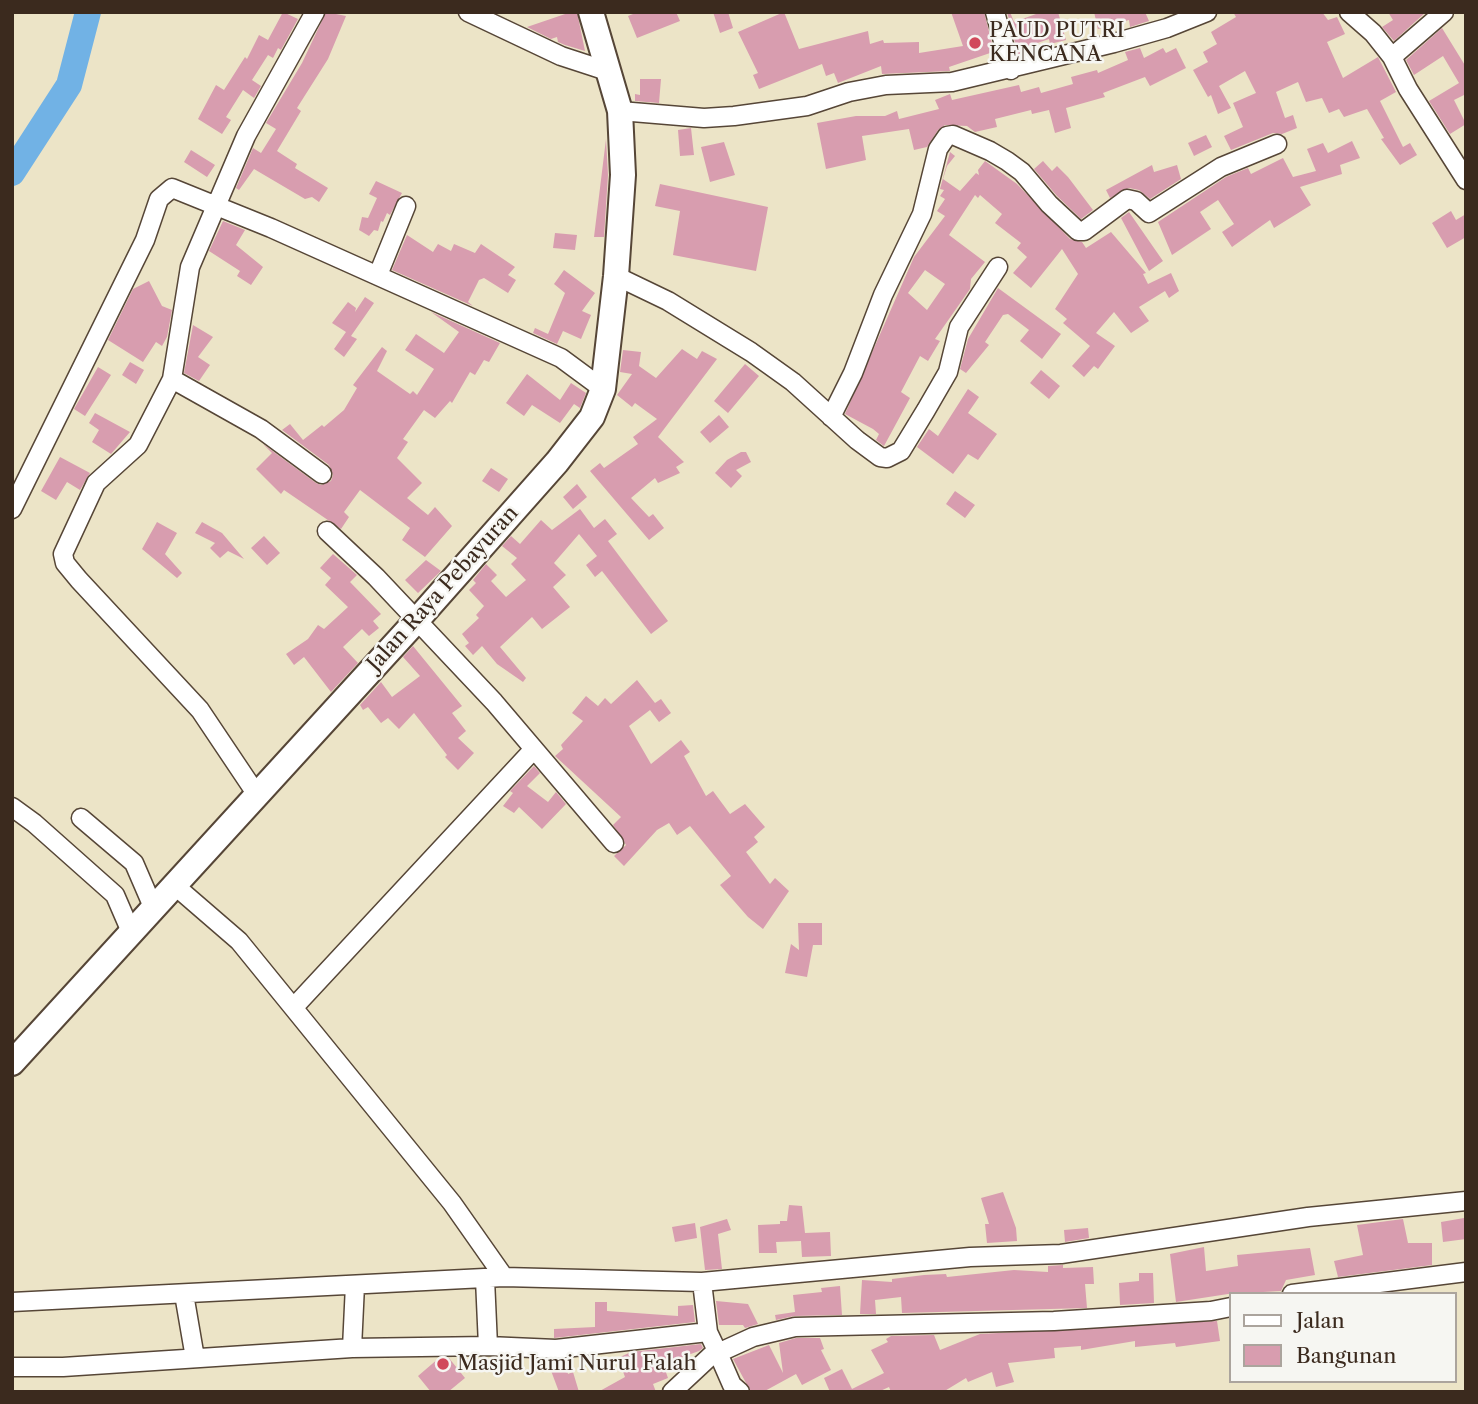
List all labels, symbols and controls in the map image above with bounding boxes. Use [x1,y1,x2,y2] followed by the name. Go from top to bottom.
[989,18,1124,68] place label: PAUD PUTRI KENCANA
[967,35,983,51] marker: PAUD PUTRI KENCANA
[362,501,524,677] street label: Jalan Raya Pebayuran
[1230,1292,1457,1383] legend
[1296,1308,1345,1333] text: Jalan
[1296,1343,1396,1368] text: Bangunan
[457,1351,697,1377] place label: Masjid Jami Nurul Falah
[435,1356,451,1372] marker: Masjid Jami Nurul Falah

